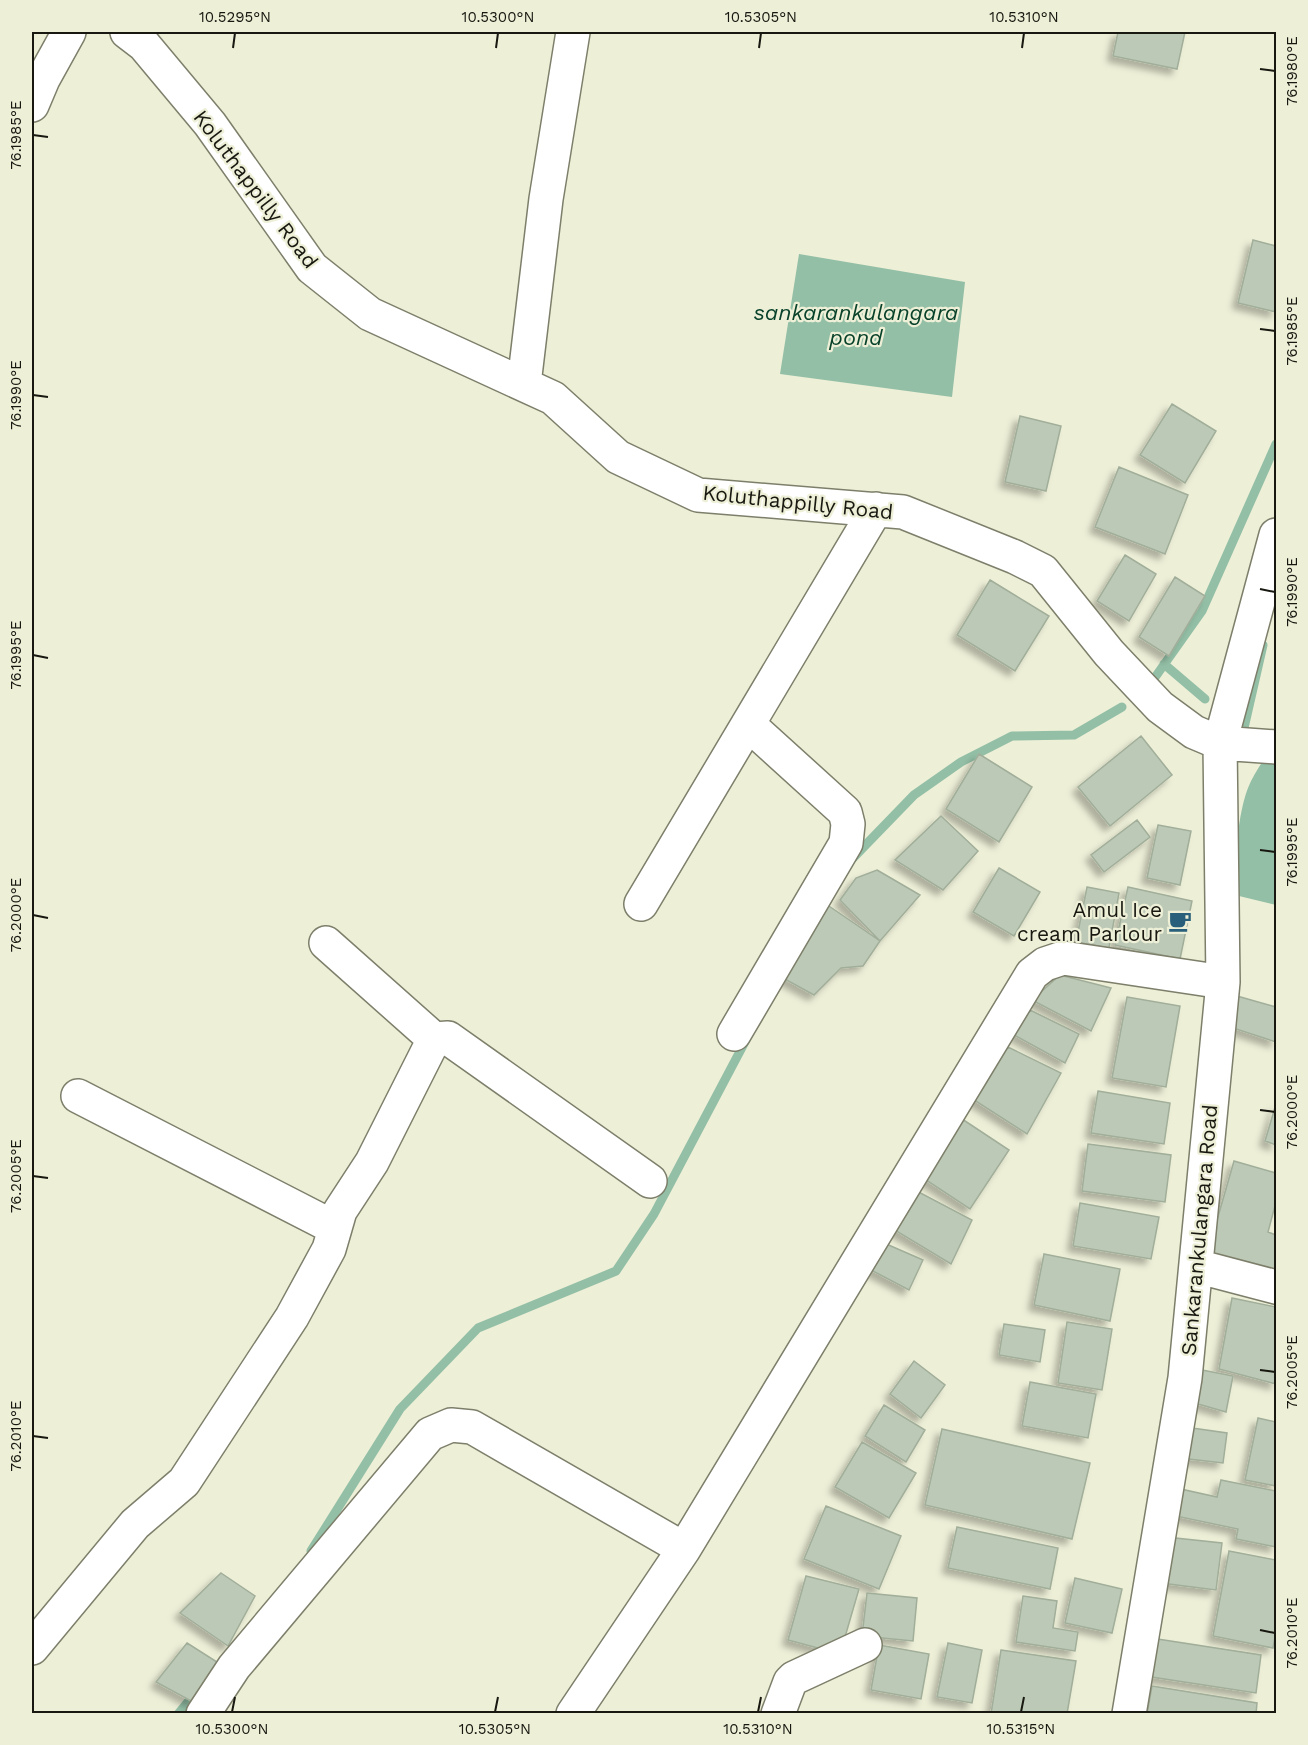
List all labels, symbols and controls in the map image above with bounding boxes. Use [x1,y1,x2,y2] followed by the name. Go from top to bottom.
[199,8,271,26] text: 10.5295°N
[462,8,534,26] text: 10.5300°N
[725,8,797,26] text: 10.5305°N
[989,8,1059,26] text: 10.5310°N
[1283,36,1301,106] text: 76.1980°E
[7,100,25,170] text: 76.1985°E
[188,105,324,273] street label: Koluthappilly Road
[1283,296,1301,366] text: 76.1985°E
[754,300,958,350] water label: sankarankulangara pond
[7,360,25,430] text: 76.1990°E
[701,480,895,524] street label: Koluthappilly Road
[1283,557,1301,627] text: 76.1990°E
[7,620,25,690] text: 76.1995°E
[1283,817,1301,887] text: 76.1995°E
[7,878,25,952] text: 76.2000°E
[1017,897,1162,946] place label: Amul Ice cream Parlour
[1167,908,1193,934] cafe icon: Amul Ice cream Parlour
[1283,1075,1301,1149] text: 76.2000°E
[1176,1103,1222,1357] street label: Sankarankulangara Road
[7,1139,25,1213] text: 76.2005°E
[1283,1335,1301,1409] text: 76.2005°E
[7,1401,25,1471] text: 76.2010°E
[1283,1598,1301,1668] text: 76.2010°E
[196,1720,268,1738] text: 10.5300°N
[459,1720,531,1738] text: 10.5305°N
[723,1720,793,1738] text: 10.5310°N
[987,1720,1055,1738] text: 10.5315°N

